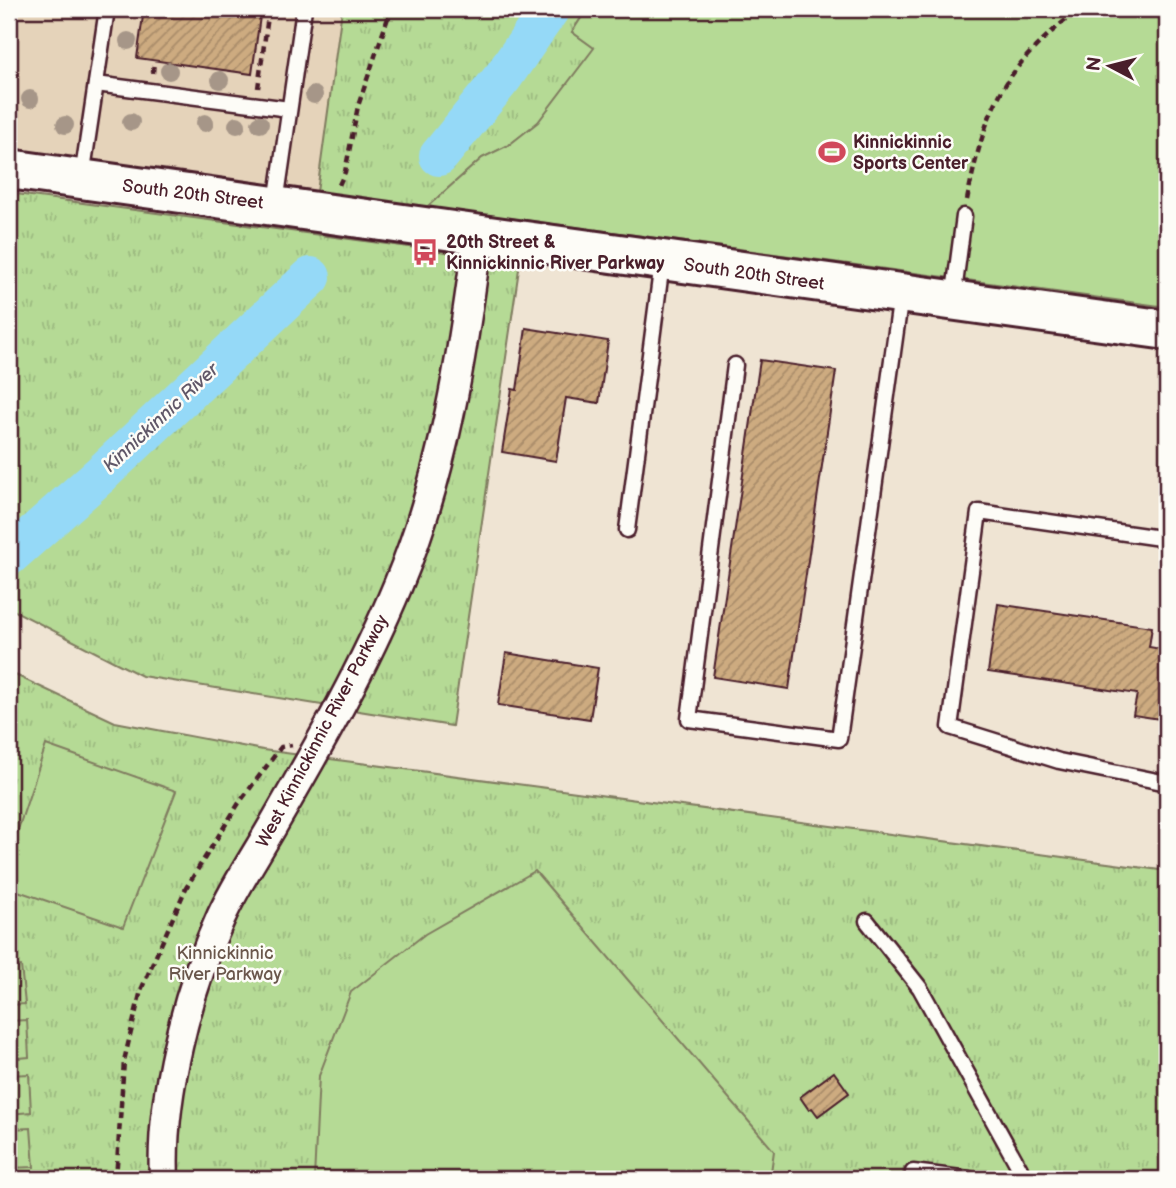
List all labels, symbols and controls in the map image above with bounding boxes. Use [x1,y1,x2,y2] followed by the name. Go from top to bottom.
[1074,32,1144,102] north arrow
[1082,56,1107,73] text: N
[853,132,969,174] place label: Kinnickinnic Sports Center
[817,137,847,167] sports icon: Kinnickinnic Sports Center
[121,175,265,214] street label: South 20th Street
[446,232,665,274] place label: 20th Street & Kinnickinnic River Parkway
[410,237,440,267] bus stop icon: 20th Street & Kinnickinnic River Parkway
[682,254,826,295] street label: South 20th Street
[98,358,225,478] water label: Kinnickinnic River
[252,611,393,851] street label: West Kinnickinnic River Parkway
[168,943,282,985] park label: Kinnickinnic River Parkway

